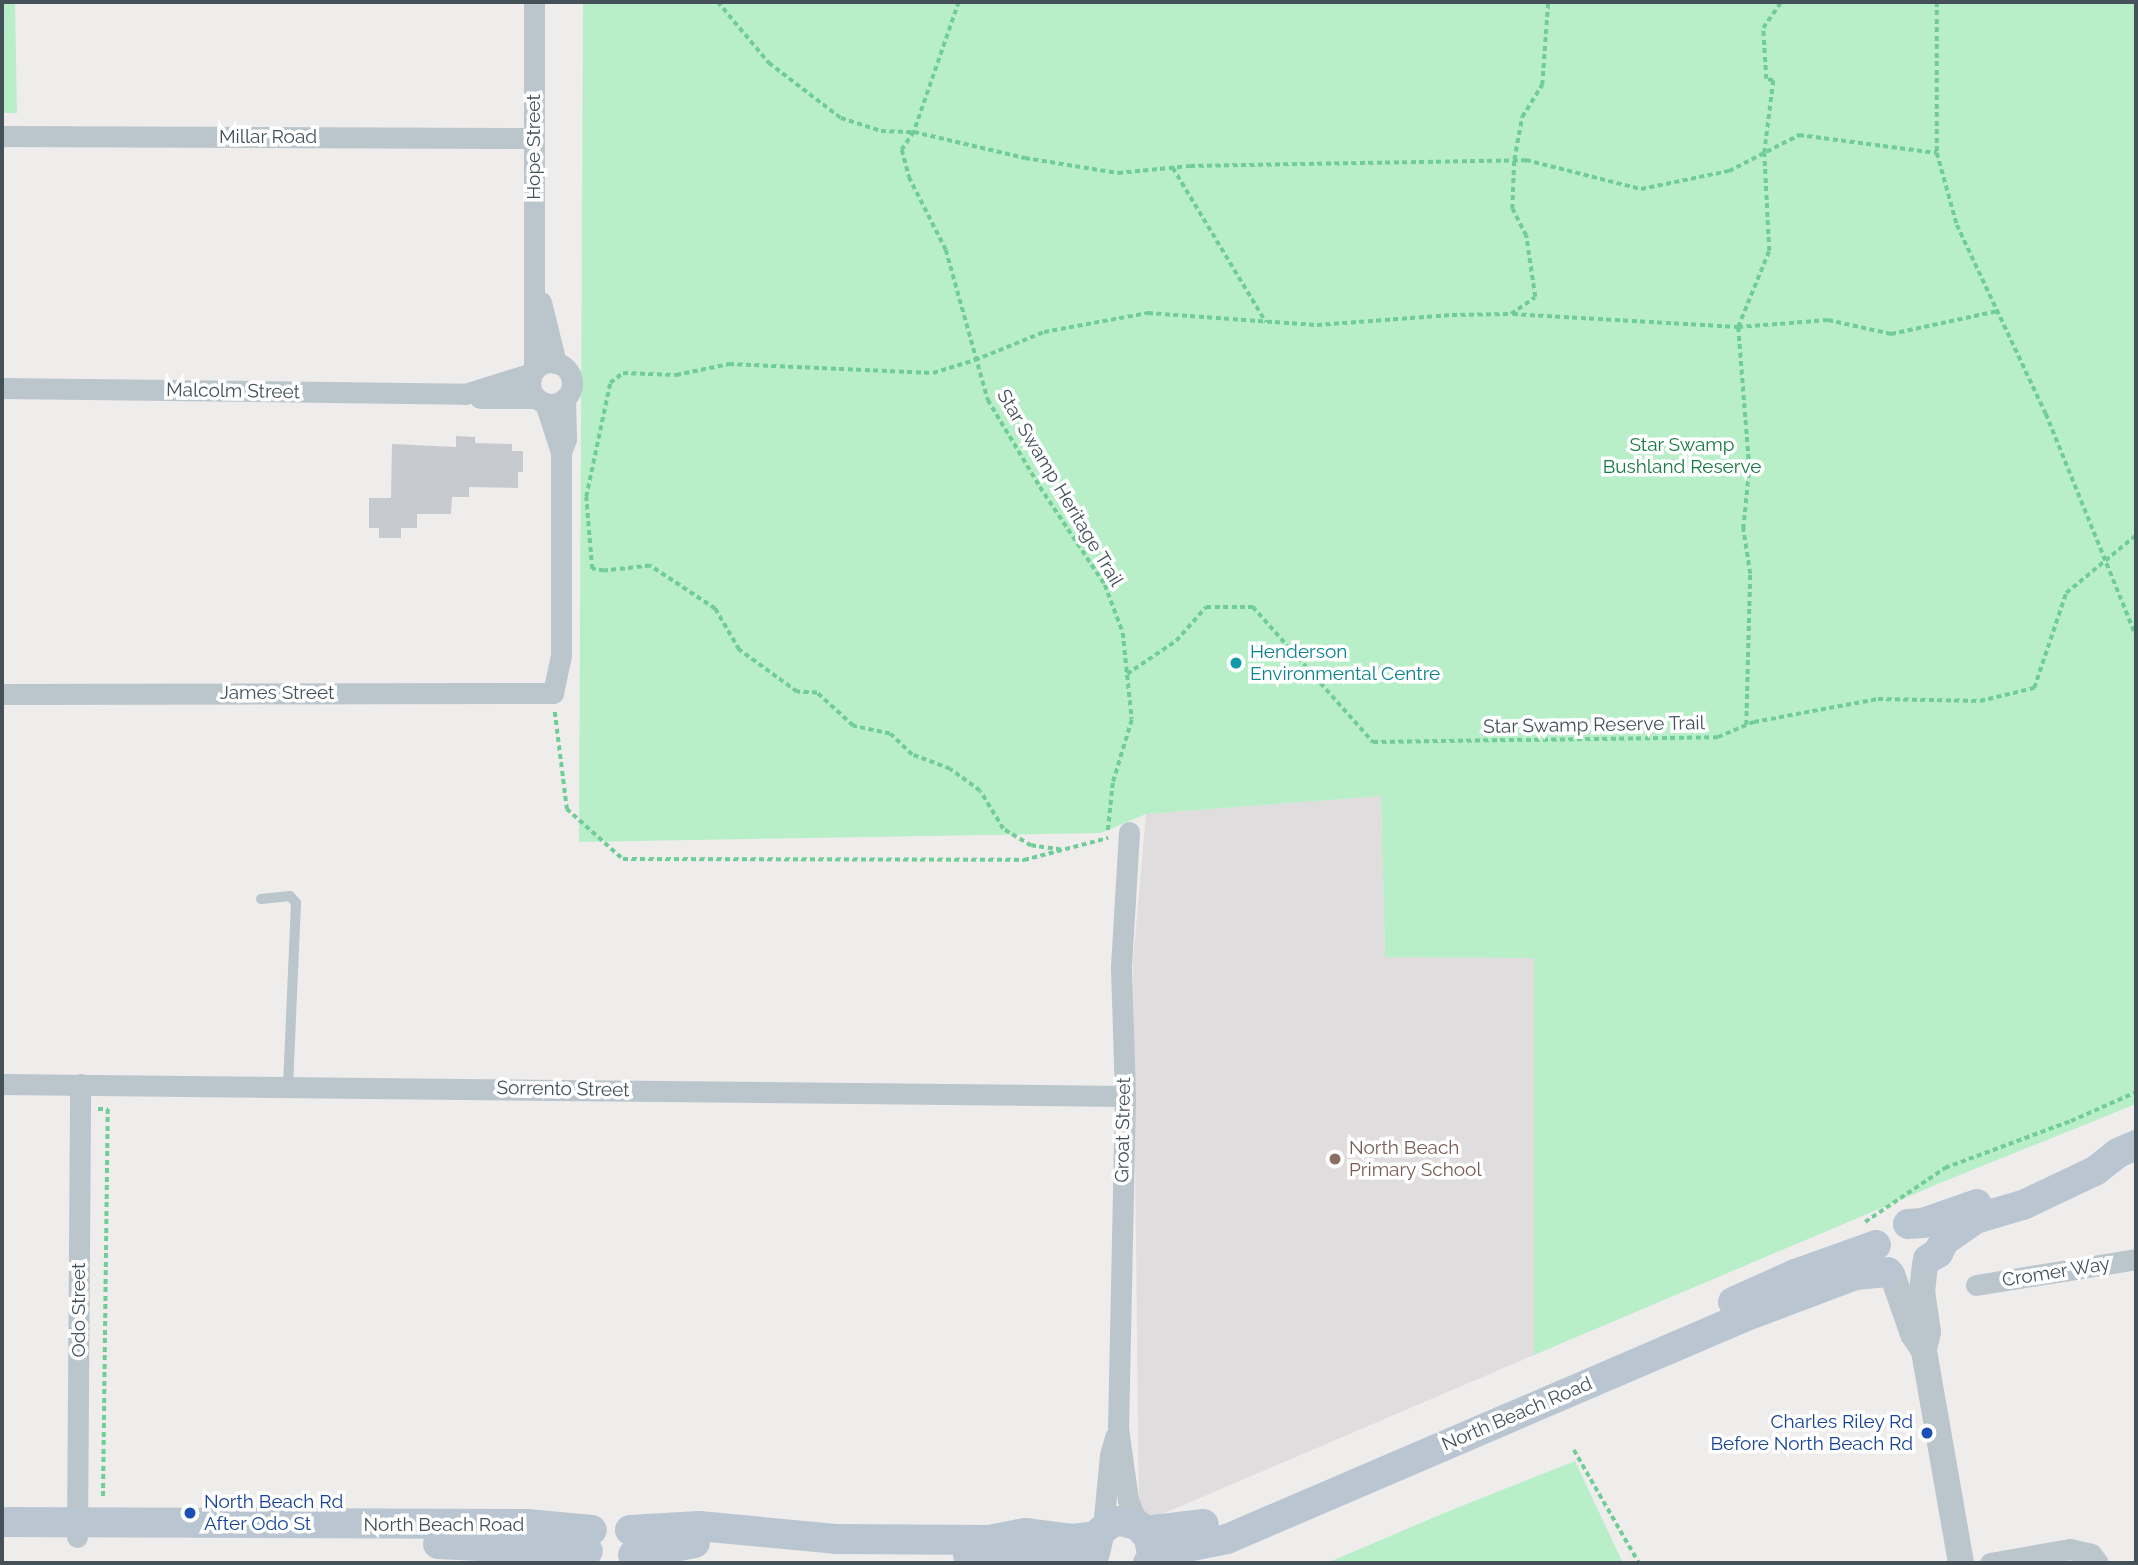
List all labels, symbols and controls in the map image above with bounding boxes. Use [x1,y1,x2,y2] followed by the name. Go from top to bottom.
[523,94,545,200] street label: Hope Street
[219,126,317,148] street label: Millar Road
[166,378,300,404] street label: Malcolm Street
[992,385,1128,591] street label: Star Swamp Heritage Trail
[1603,434,1761,478] park label: Star Swamp Bushland Reserve
[1250,641,1441,685] place label: Henderson Environmental Centre
[1228,655,1244,671] marker: Henderson Environmental Centre
[220,682,334,704] street label: James Street
[1483,712,1705,738] street label: Star Swamp Reserve Trail
[496,1076,630,1102] street label: Sorrento Street
[1111,1077,1135,1183] street label: Groat Street
[1349,1137,1482,1181] place label: North Beach Primary School
[1327,1151,1343,1167] marker: North Beach Primary School
[2000,1252,2112,1292] street label: Cromer Way
[68,1263,90,1357] street label: Odo Street
[1439,1372,1595,1456] street label: North Beach Road
[1710,1411,1913,1455] place label: Charles Riley Rd Before North Beach Rd
[1919,1425,1935,1441] marker: Charles Riley Rd Before North Beach Rd
[204,1491,343,1535] place label: North Beach Rd After Odo St
[182,1505,198,1521] marker: North Beach Rd After Odo St
[364,1514,524,1536] street label: North Beach Road

